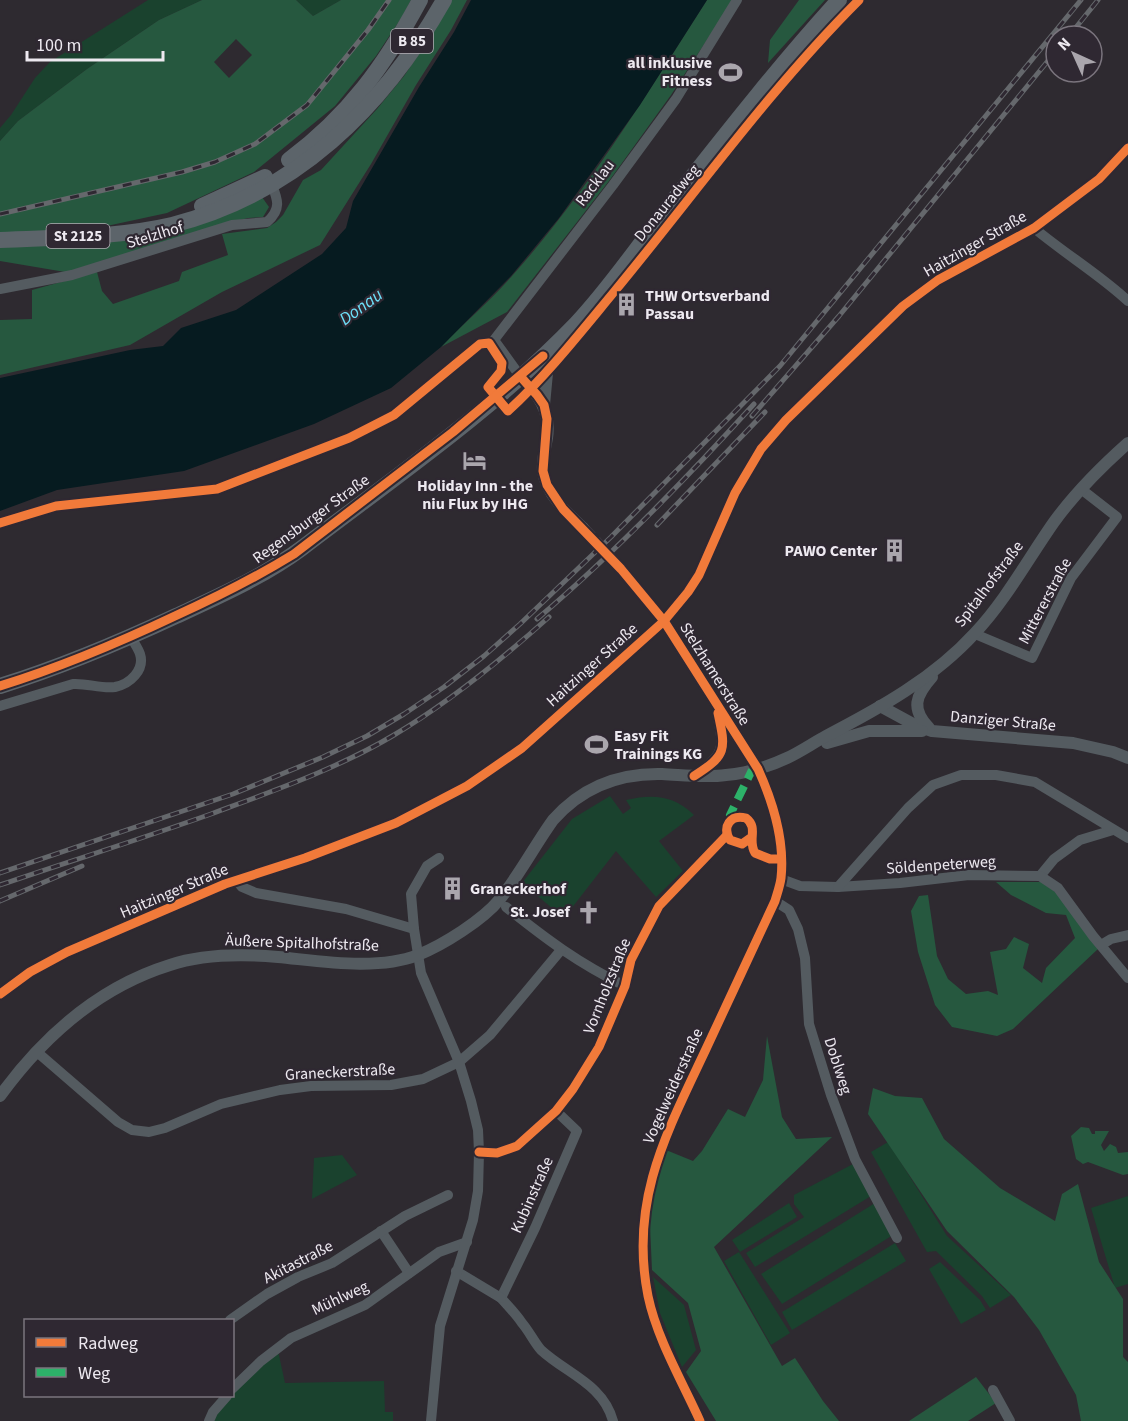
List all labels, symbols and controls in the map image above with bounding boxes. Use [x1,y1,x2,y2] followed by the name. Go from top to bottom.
[27,24,164,62] scale bar
[1044,24,1104,84] north arrow
[391,29,433,53] road number: B 85
[36,33,81,58] text: 100 m
[1053,33,1076,56] text: N
[627,52,712,92] place label: all inklusive Fitness
[717,59,743,85] sports icon: all inklusive Fitness
[570,155,620,211] street label: Racklau
[629,160,705,246] street label: Donauradweg
[919,205,1031,282] street label: Haitzinger Straße
[124,216,187,254] street label: Stelzlhof
[46,224,110,248] road number: St 2125
[334,283,388,331] water label: Donau
[645,285,770,325] place label: THW Ortsverband Passau
[614,292,640,318] building icon: THW Ortsverband Passau
[462,448,488,474] hotel icon: Holiday Inn - the niu Flux by IHG
[248,469,374,569] street label: Regensburger Straße
[417,475,533,515] place label: Holiday Inn - the niu Flux by IHG
[949,536,1029,632] street label: Spitalhofstraße
[882,538,908,564] building icon: PAWO Center
[785,540,878,562] place label: PAWO Center
[1013,554,1077,648] street label: Mittererstraße
[542,618,642,712] street label: Haitzinger Straße
[674,618,756,730] street label: Stelzhamerstraße
[949,705,1057,737] street label: Danziger Straße
[614,725,702,765] place label: Easy Fit Trainings KG
[583,732,609,758] sports icon: Easy Fit Trainings KG
[885,850,997,880] street label: Söldenpeterweg
[116,858,232,924] street label: Haitzinger Straße
[439,876,465,902] building icon: Graneckerhof
[470,878,566,900] place label: Graneckerhof
[575,899,601,925] church icon: St. Josef
[510,901,571,923] place label: St. Josef
[225,929,379,957] street label: Äußere Spitalhofstraße
[578,935,636,1037] street label: Vornholzstraße
[638,1025,708,1147] street label: Vogelweiderstraße
[818,1035,858,1097] street label: Doblweg
[284,1058,396,1086] street label: Graneckerstraße
[505,1153,559,1237] street label: Kubinstraße
[259,1235,337,1289] street label: Akitastraße
[308,1275,372,1321] street label: Mühlweg
[24,1319,234,1397] legend
[78,1331,138,1356] text: Radweg
[78,1361,110,1386] text: Weg

